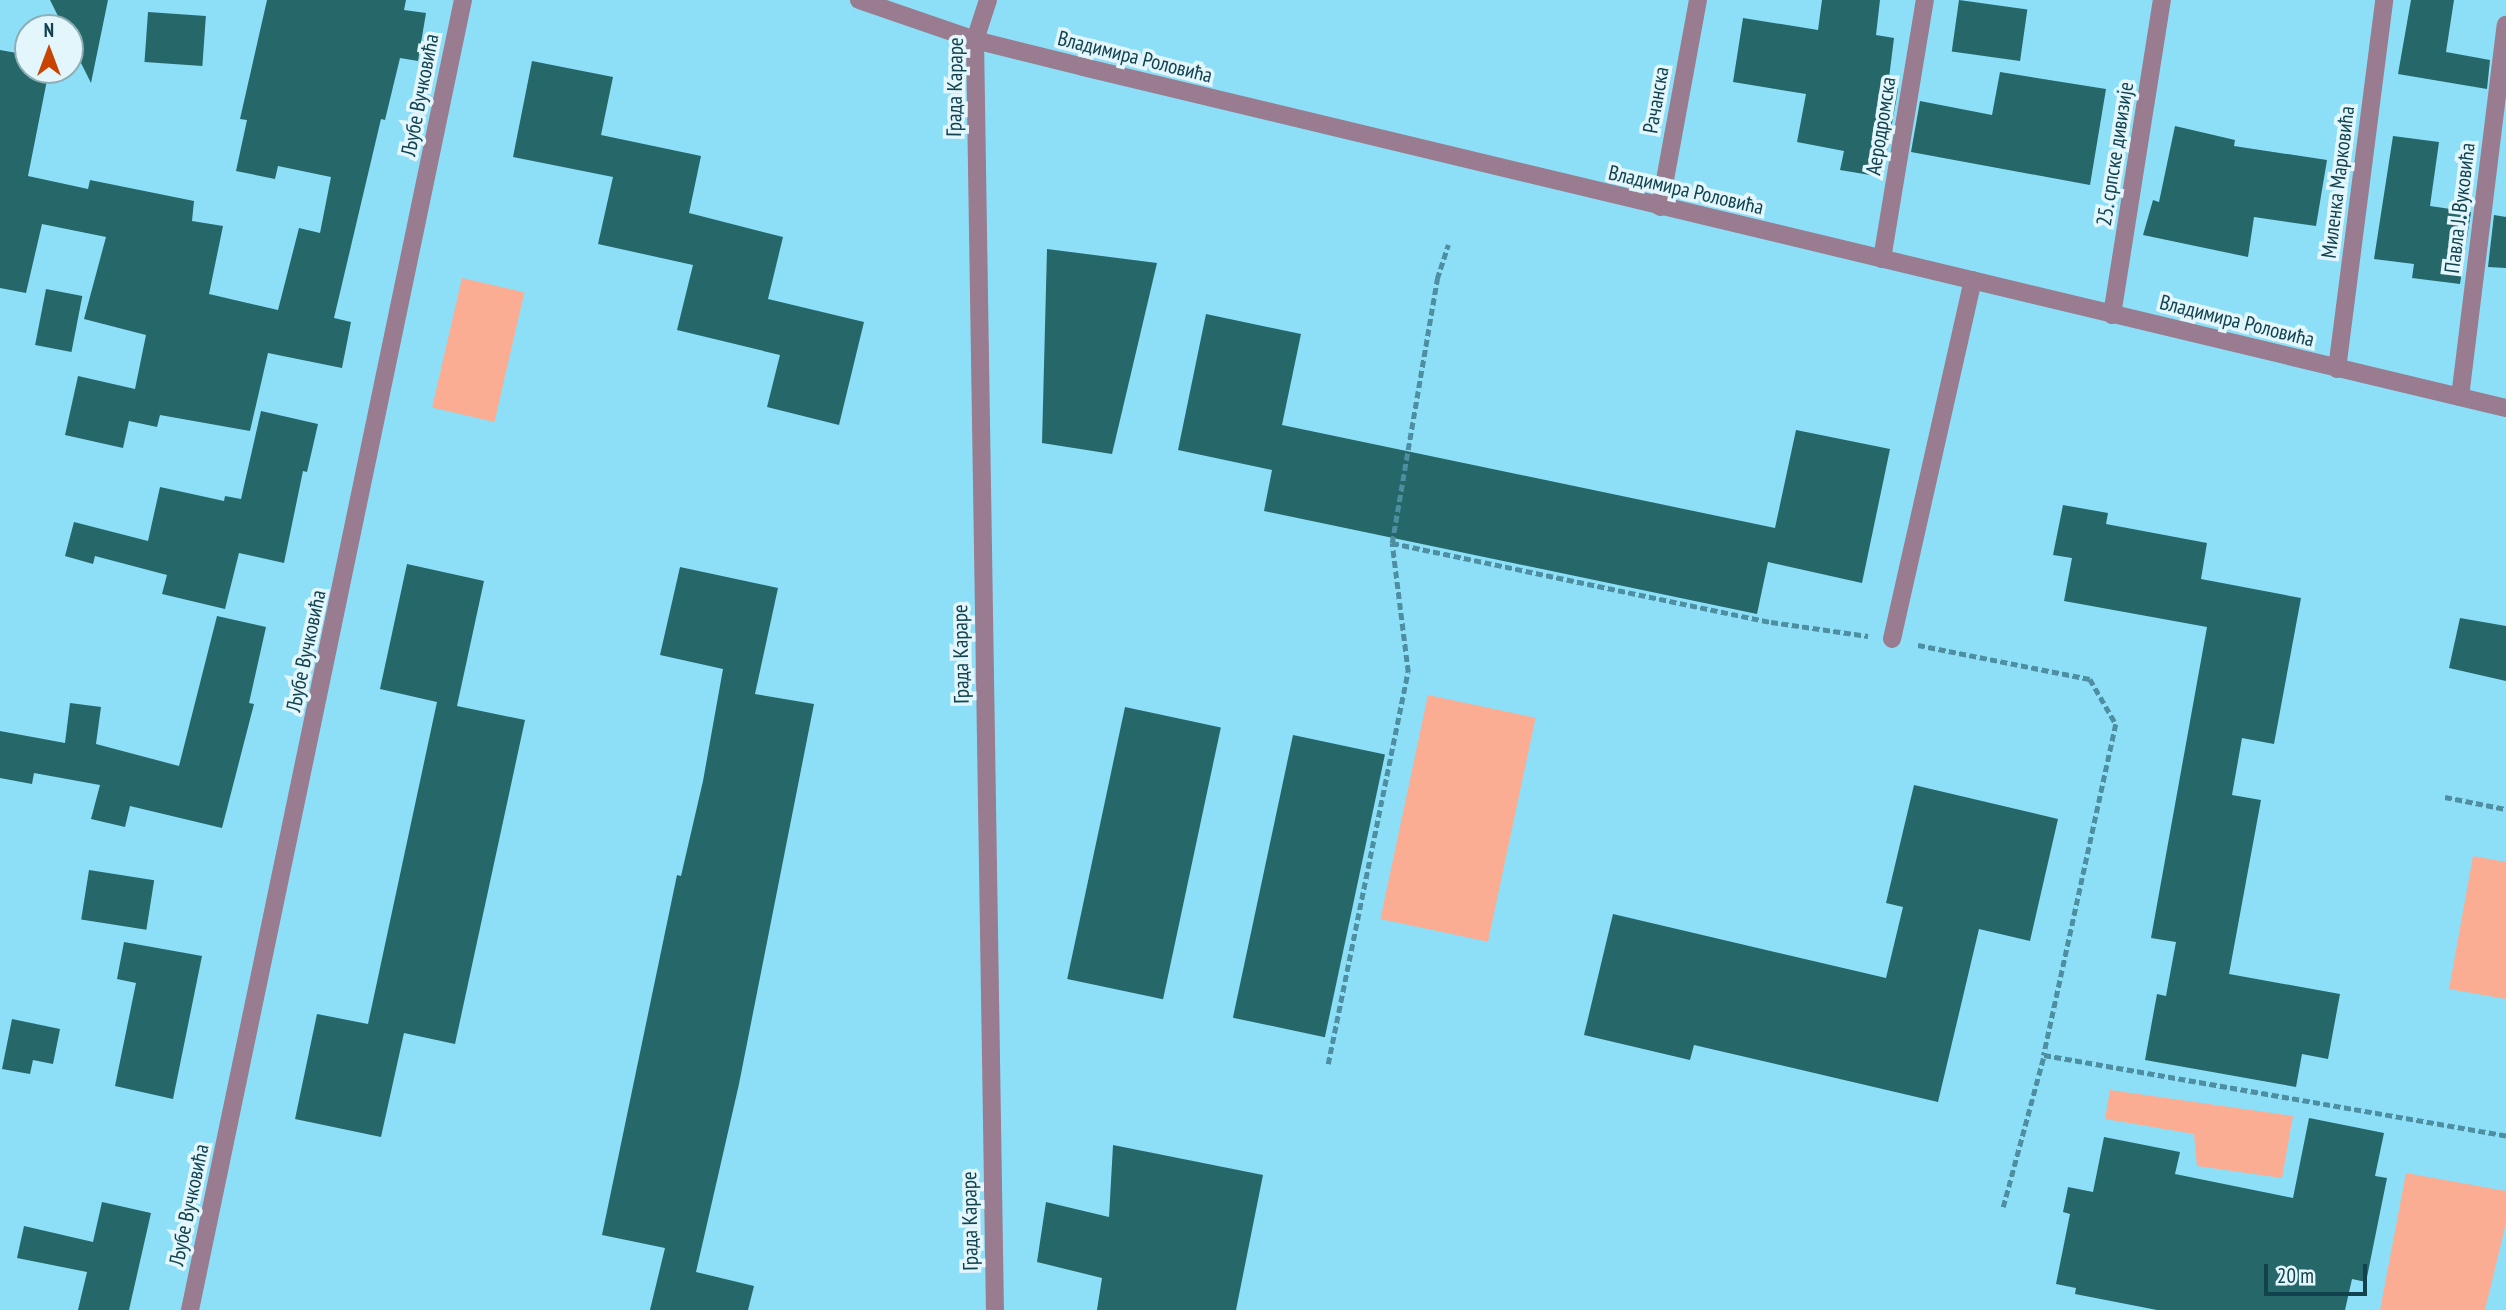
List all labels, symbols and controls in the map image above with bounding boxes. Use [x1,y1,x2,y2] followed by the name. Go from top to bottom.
[14,14,84,84] north arrow
[44,18,54,42] text: N
[1055,26,1215,88] street label: Владимира Роловића
[396,32,444,158] street label: Љубе Вучковића
[942,37,968,137] street label: Града Караре
[1638,65,1674,135] street label: Рачанска
[1861,75,1901,177] street label: Аеродромска
[2091,79,2139,229] street label: 25. српске дивизије
[2316,104,2360,260] street label: Миленка Марковића
[2439,141,2481,275] street label: Павла Ј. Вуковића
[1606,160,1766,220] street label: Владимира Роловића
[2157,290,2317,352] street label: Владимира Роловића
[281,588,331,714] street label: Љубе Вучковића
[948,604,974,704] street label: Града Караре
[164,1142,214,1268] street label: Љубе Вучковића
[957,1171,983,1271] street label: Града Караре
[2268,1250,2371,1294] scale bar
[2277,1262,2314,1289] text: 20 m

